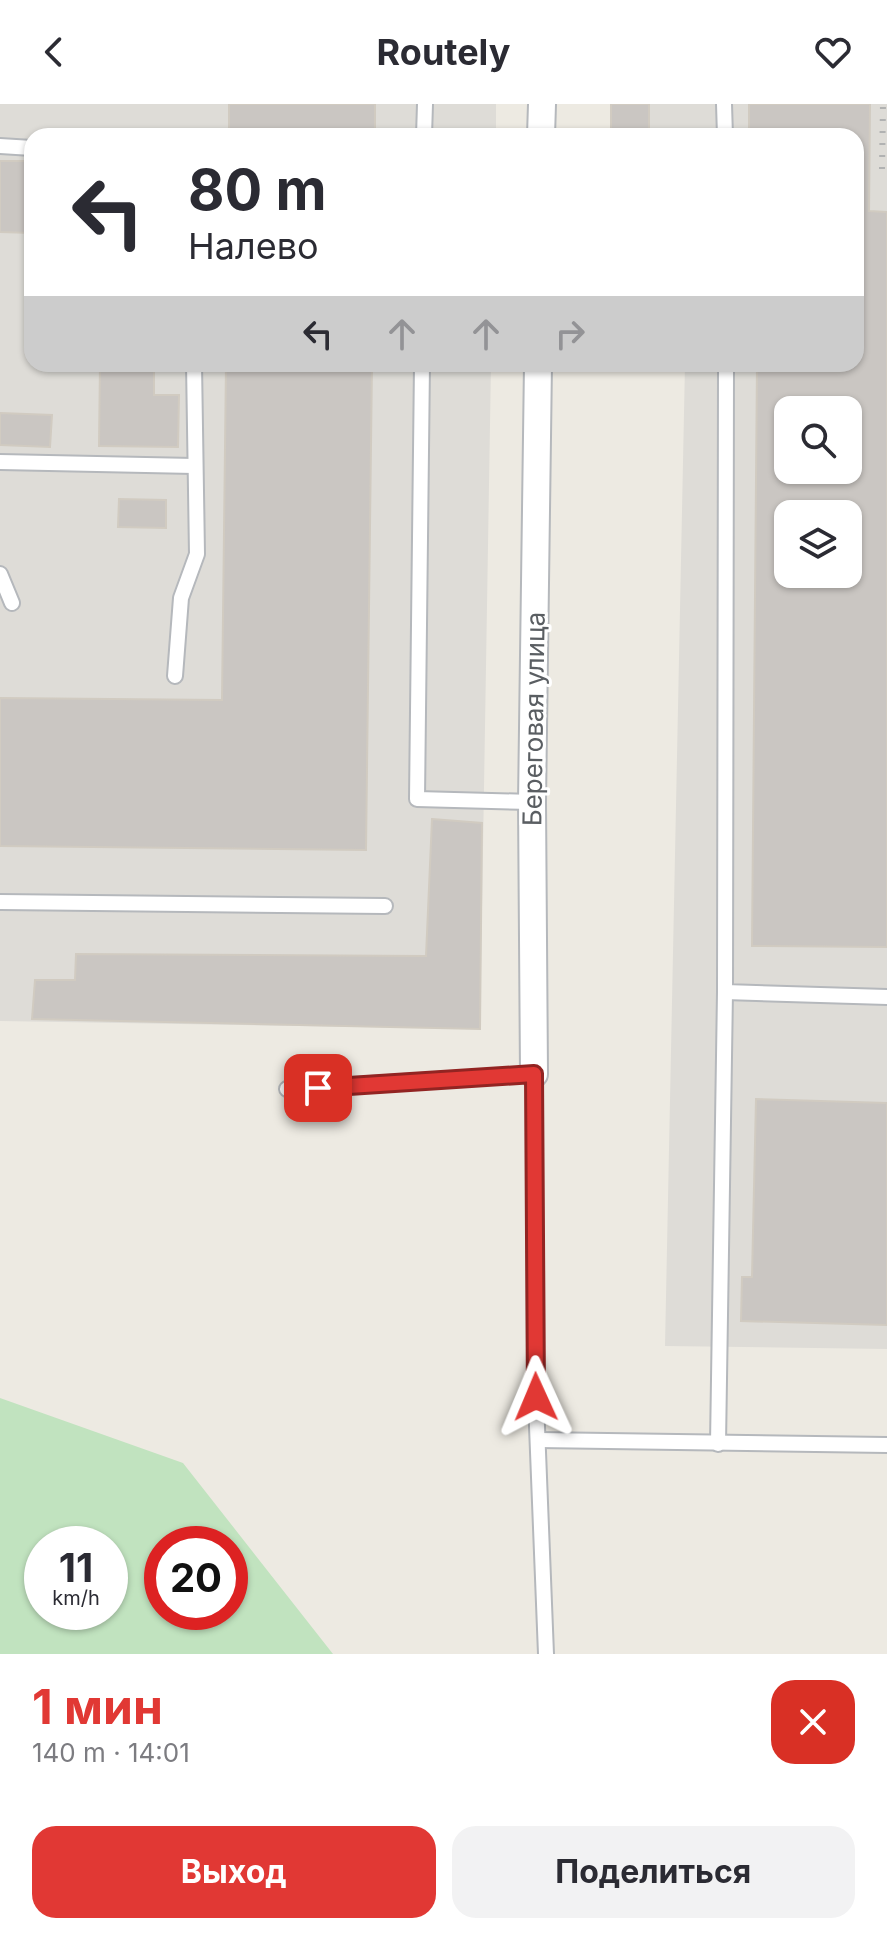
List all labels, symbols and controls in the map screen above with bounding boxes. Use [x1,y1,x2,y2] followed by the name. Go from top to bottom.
[32,30,76,74] icon: back
[377,30,510,74] text: Routely
[811,30,855,74] icon: heart
[188,156,327,224] text: 80 m
[56,160,160,264] icon: left
[188,224,319,268] text: Налево
[296,312,340,356] icon: left
[380,312,424,356] icon: ahead
[464,312,508,356] icon: ahead
[548,312,592,356] icon: right
[774,396,862,588] map controls
[774,396,862,484] button: search
[774,500,862,588] button: layers
[516,612,551,826] street label: Береговая улица
[284,1054,352,1122] pin
[296,1066,340,1110] icon: arrive
[494,1355,578,1439] position arrow
[144,1526,248,1630] speed limit sign: 20
[59,1543,93,1592] text: 11
[52,1586,100,1610] text: km/h
[32,1677,163,1736] text: 1 мин
[771,1680,855,1764] button: close
[32,1737,190,1768] text: 140 m · 14:01
[32,1826,436,1918] button: Выход
[452,1826,855,1918] button: Поделиться

